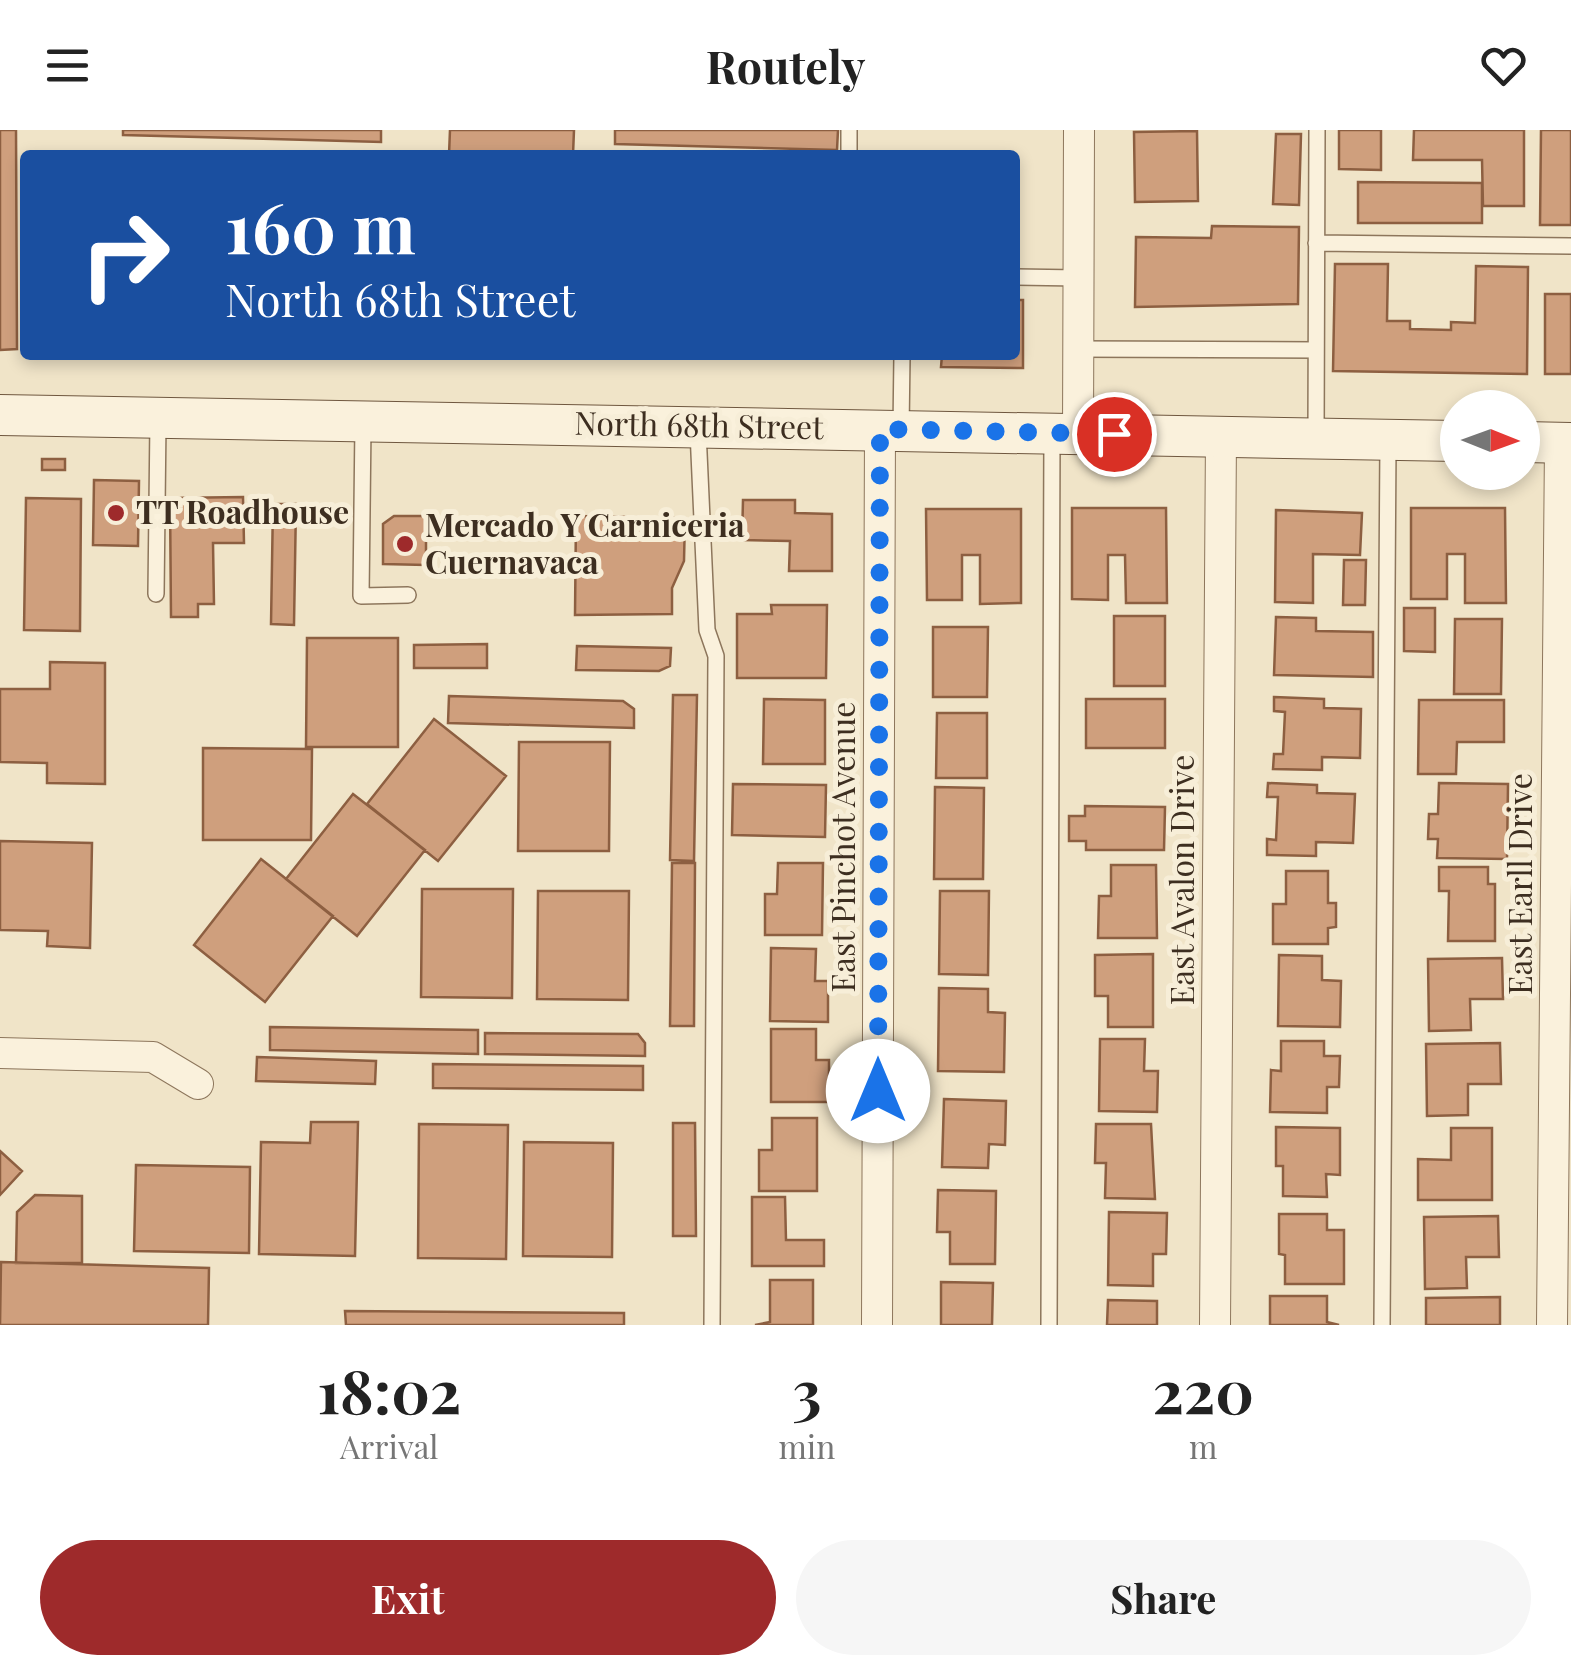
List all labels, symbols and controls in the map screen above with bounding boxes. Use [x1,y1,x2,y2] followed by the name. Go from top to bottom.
[706,35,865,95] text: Routely
[40,38,95,93] icon: menu
[1476,38,1531,93] icon: heart
[225,178,416,272] text: 160 m
[60,190,190,320] icon: right
[225,268,575,328] text: North 68th Street
[1440,390,1540,490] north arrow
[1440,390,1540,490] map controls
[1072,392,1157,477] pin
[574,400,825,447] street label: North 68th Street
[1087,407,1142,462] icon: arrive
[136,489,349,532] place label: TT Roadhouse
[105,502,127,524] marker: TT Roadhouse
[425,502,745,582] place label: Mercado Y Carniceria Cuernavaca
[394,533,416,555] marker: Mercado Y Carniceria Cuernavaca
[820,702,863,992] street label: East Pinchot Avenue
[1159,755,1202,1005] street label: East Avalon Drive
[1497,773,1540,995] street label: East Earll Drive
[826,1039,930,1143] position arrow
[317,1349,461,1429] text: 18:02
[792,1349,821,1429] text: 3
[1152,1349,1254,1429] text: 220
[340,1424,438,1467] text: Arrival
[778,1424,835,1467] text: min
[1189,1424,1217,1467] text: m
[40,1540,776,1655] button: Exit
[796,1540,1531,1655] button: Share

